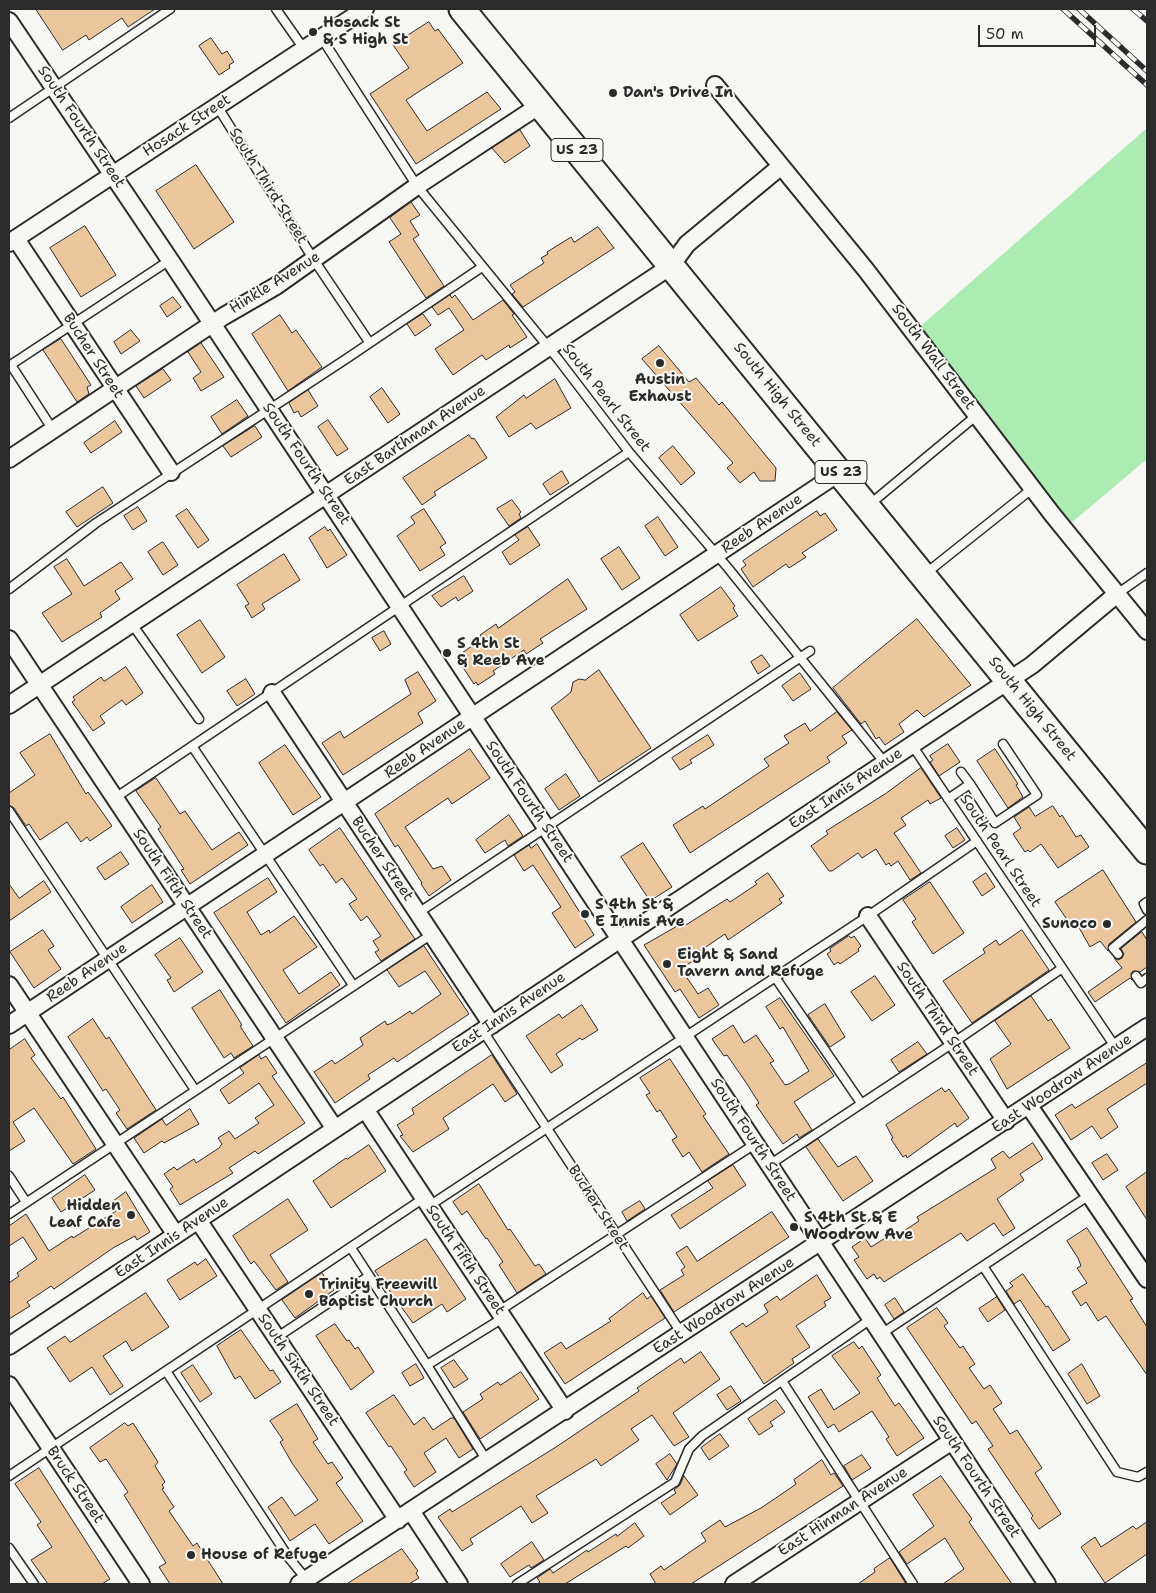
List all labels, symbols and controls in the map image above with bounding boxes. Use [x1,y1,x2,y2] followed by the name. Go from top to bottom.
[323,14,408,49] place label: Hosack St & S High St
[981,15,1098,47] scale bar
[986,24,1024,44] text: 50 m
[307,26,319,38] marker: Hosack St & S High St
[33,62,129,192] street label: South Fourth Street
[623,84,733,102] place label: Dan's Drive In
[607,87,619,99] marker: Dan's Drive In
[140,91,234,161] street label: Hosack Street
[225,125,311,247] street label: South Third Street
[551,138,603,162] road number: US 23
[226,248,324,318] street label: Hinkle Avenue
[887,301,979,413] street label: South Wall Street
[59,310,127,402] street label: Bucher Street
[729,339,825,451] street label: South High Street
[558,340,654,456] street label: South Pearl Street
[654,357,666,369] marker: Austin Exhaust
[629,371,691,406] place label: Austin Exhaust
[341,382,489,490] street label: East Barthman Avenue
[258,399,354,529] street label: South Fourth Street
[815,461,867,484] road number: US 23
[718,490,806,558] street label: Reeb Avenue
[457,635,545,670] place label: S 4th St & Reeb Ave
[441,647,453,659] marker: S 4th St & Reeb Ave
[984,653,1080,765] street label: South High Street
[381,715,469,783] street label: Reeb Avenue
[481,737,577,867] street label: South Fourth Street
[786,744,906,834] street label: East Innis Avenue
[955,791,1045,911] street label: South Pearl Street
[347,813,417,905] street label: Bucher Street
[128,825,216,943] street label: South Fifth Street
[595,896,685,931] place label: S 4th St & E Innis Ave
[579,908,591,920] marker: S 4th St & E Innis Ave
[1042,915,1097,933] place label: Sunoco
[1101,918,1113,930] marker: Sunoco
[43,939,131,1007] street label: Reeb Avenue
[677,946,824,981] place label: Eight & Sand Tavern and Refuge
[661,958,673,970] marker: Eight & Sand Tavern and Refuge
[892,959,982,1079] street label: South Third Street
[449,968,569,1058] street label: East Innis Avenue
[989,1030,1135,1138] street label: East Woodrow Avenue
[706,1075,800,1205] street label: South Fourth Street
[564,1162,632,1254] street label: Bucher Street
[112,1193,232,1283] street label: East Innis Avenue
[49,1197,121,1232] place label: Hidden Leaf Cafe
[421,1201,509,1319] street label: South Fifth Street
[125,1209,137,1221] marker: Hidden Leaf Cafe
[804,1209,913,1244] place label: S 4th St & E Woodrow Ave
[788,1221,800,1233] marker: S 4th St & E Woodrow Ave
[650,1254,798,1358] street label: East Woodrow Avenue
[319,1276,438,1311] place label: Trinity Freewill Baptist Church
[303,1288,315,1300] marker: Trinity Freewill Baptist Church
[254,1310,342,1430] street label: South Sixth Street
[928,1412,1024,1542] street label: South Fourth Street
[43,1443,107,1527] street label: Bruck Street
[775,1463,911,1561] street label: East Hinman Avenue
[201,1546,328,1564] place label: House of Refuge
[185,1549,197,1561] marker: House of Refuge

